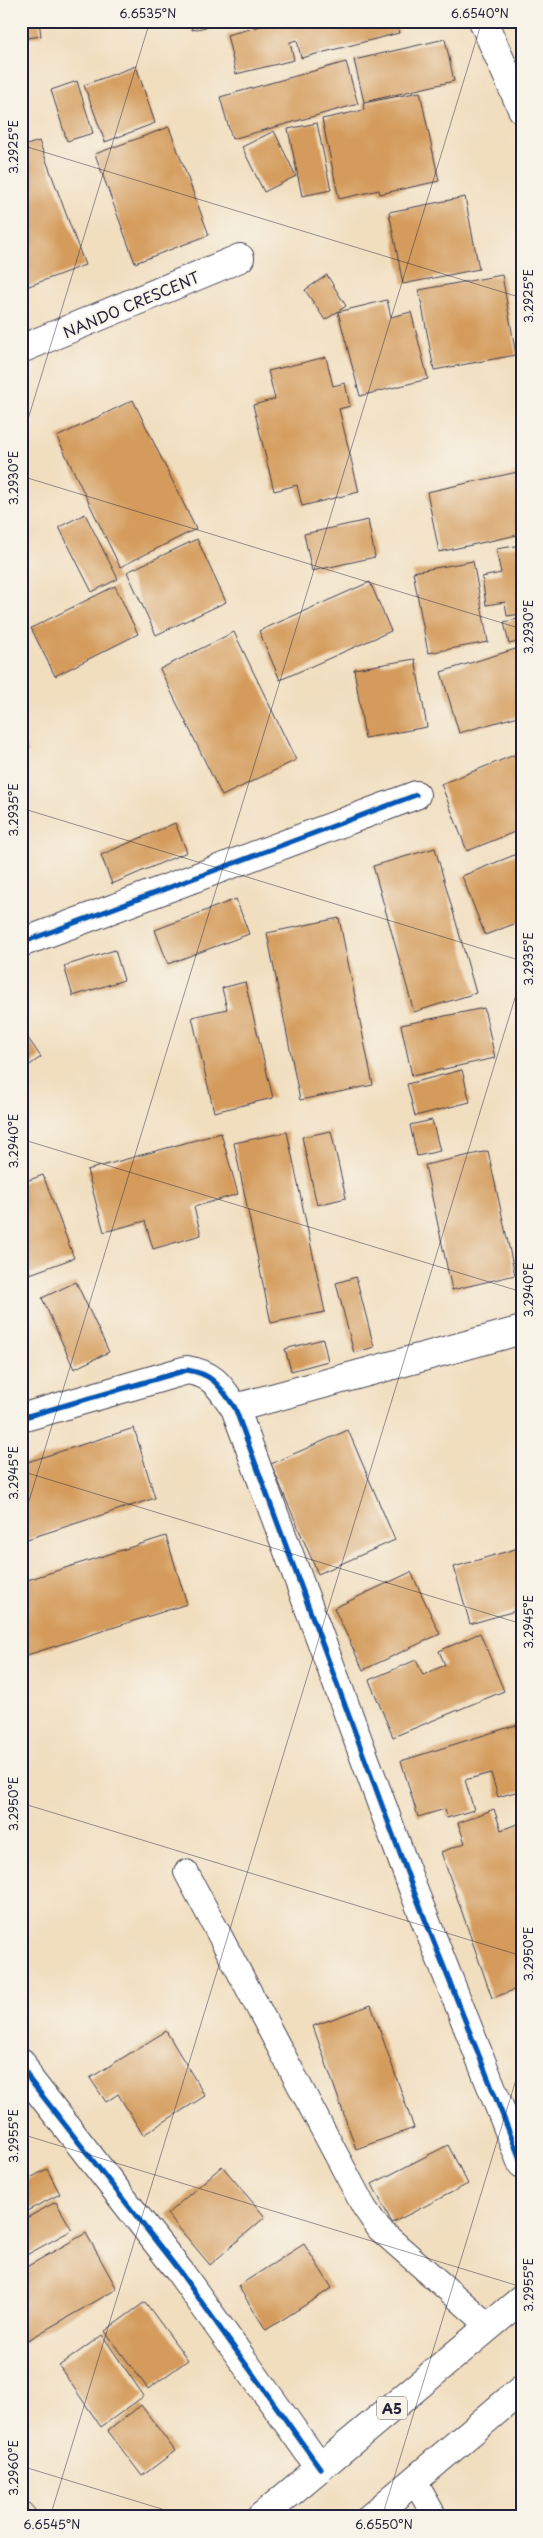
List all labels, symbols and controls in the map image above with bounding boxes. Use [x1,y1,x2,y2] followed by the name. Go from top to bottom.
[120,4,176,22] text: 6.6535°N
[451,4,509,22] text: 6.6540°N
[4,120,22,174] text: 3.2925°E
[59,265,203,343] street label: NANDO CRESCENT
[519,269,537,323] text: 3.2925°E
[4,451,22,505] text: 3.2930°E
[519,600,537,654] text: 3.2930°E
[4,783,22,837] text: 3.2935°E
[519,932,537,986] text: 3.2935°E
[4,1114,22,1168] text: 3.2940°E
[519,1263,537,1317] text: 3.2940°E
[4,1446,22,1500] text: 3.2945°E
[519,1595,537,1649] text: 3.2945°E
[4,1777,22,1831] text: 3.2950°E
[519,1927,537,1981] text: 3.2950°E
[4,2109,22,2163] text: 3.2955°E
[519,2258,537,2312] text: 3.2955°E
[377,2396,407,2420] road number: A5
[4,2440,22,2496] text: 3.2960°E
[24,2515,80,2533] text: 6.6545°N
[355,2515,413,2533] text: 6.6550°N

